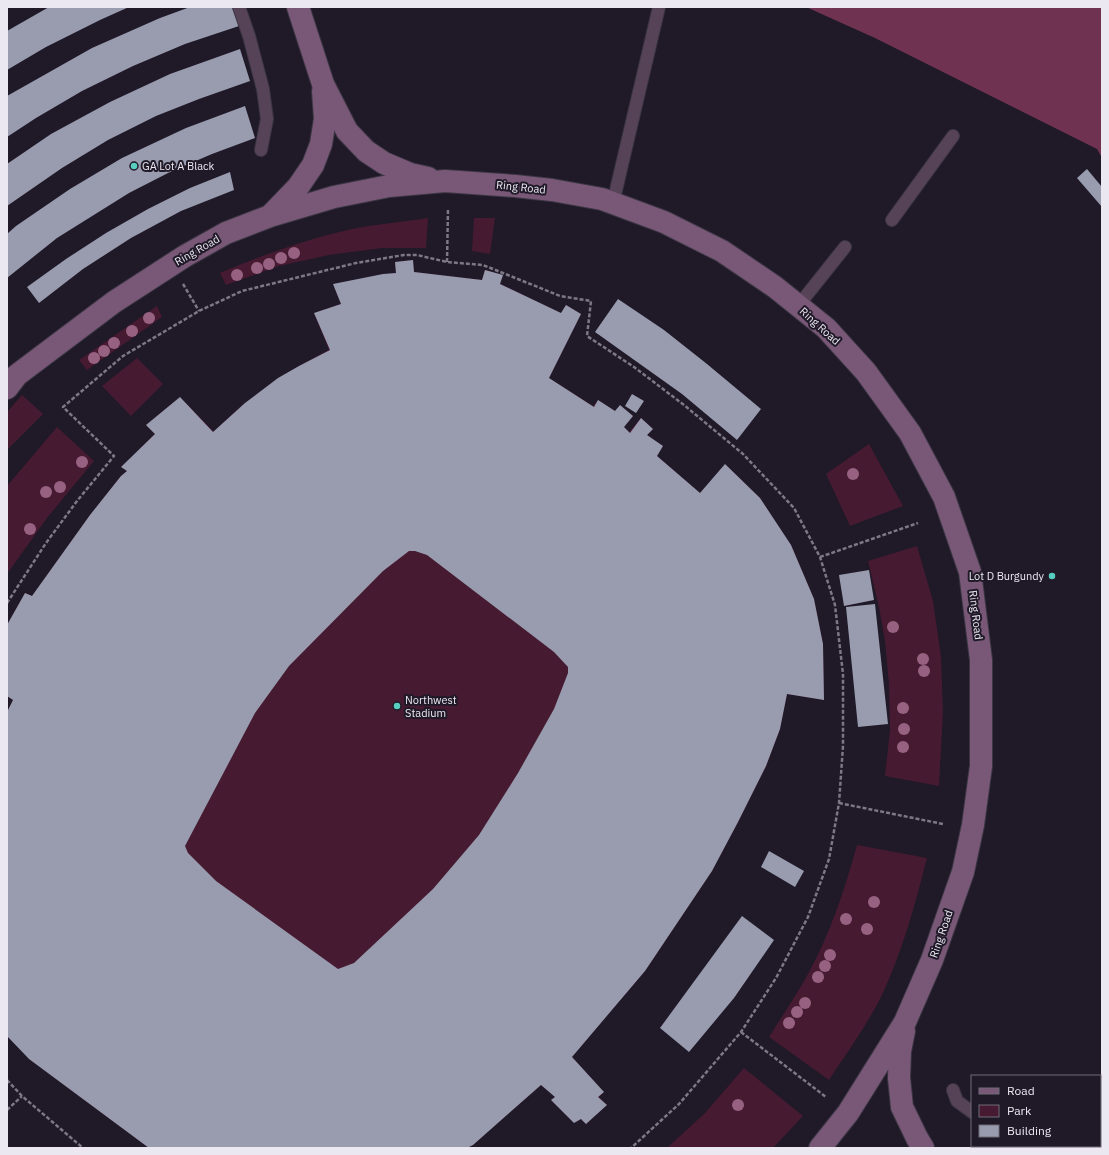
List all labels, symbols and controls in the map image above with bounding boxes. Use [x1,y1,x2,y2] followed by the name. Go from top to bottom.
[142,159,215,173] place label: GA Lot A Black
[129,161,139,171] marker: GA Lot A Black
[496,177,546,197] street label: Ring Road
[172,232,222,268] street label: Ring Road
[797,304,843,348] street label: Ring Road
[969,569,1045,583] place label: Lot D Burgundy
[1047,571,1057,581] marker: Lot D Burgundy
[966,589,986,641] street label: Ring Road
[405,693,457,720] place label: Northwest Stadium
[392,701,402,711] marker: Northwest Stadium
[926,908,956,960] street label: Ring Road
[971,1075,1101,1147] legend
[1007,1083,1035,1098] text: Road
[1007,1103,1032,1118] text: Park
[1007,1123,1052,1138] text: Building

